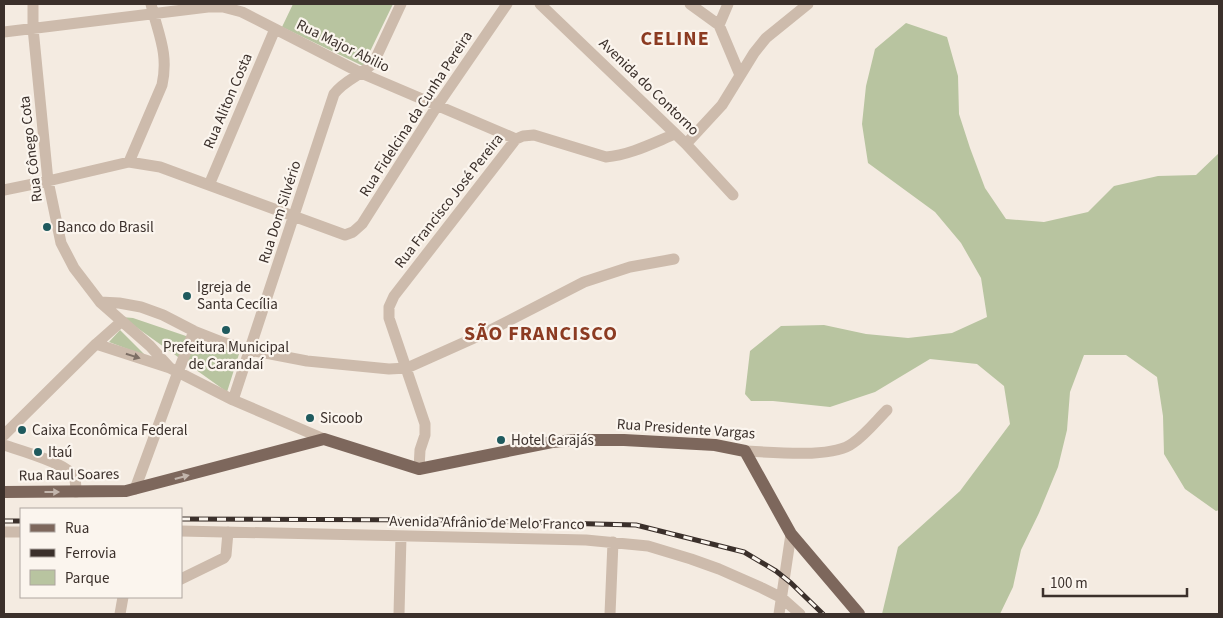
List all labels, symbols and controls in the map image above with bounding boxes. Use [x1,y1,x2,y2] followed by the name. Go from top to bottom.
[293,14,393,78] street label: Rua Major Abilio
[640,25,710,53] district label: CELINE
[354,27,478,201] street label: Rua Fidelcina da Cunha Pereira
[594,34,704,140] street label: Avenida do Contorno
[198,50,258,152] street label: Rua Aliton Costa
[14,95,48,203] street label: Rua Cônego Cota
[390,129,508,273] street label: Rua Francisco José Pereira
[253,158,307,266] street label: Rua Dom Silvério
[57,217,154,238] place label: Banco do Brasil
[41,221,53,233] marker: Banco do Brasil
[197,277,278,315] place label: Igreja de Santa Cecília
[181,290,193,302] marker: Igreja de Santa Cecília
[464,320,618,348] district label: SÃO FRANCISCO
[220,324,232,336] marker: Prefeitura Municipal de Carandaí
[163,337,289,375] place label: Prefeitura Municipal de Carandaí
[126,352,141,360] one-way arrow
[320,408,363,429] place label: Sicoob
[304,412,316,424] marker: Sicoob
[616,414,756,444] street label: Rua Presidente Vargas
[32,420,188,441] place label: Caixa Econômica Federal
[16,424,28,436] marker: Caixa Econômica Federal
[511,430,594,451] place label: Hotel Carajás
[495,434,507,446] marker: Hotel Carajás
[48,442,72,463] place label: Itaú
[32,446,44,458] marker: Itaú
[19,464,119,486] street label: Rua Raul Soares
[175,473,190,481] one-way arrow
[45,488,61,496] one-way arrow
[20,508,182,598] legend
[389,511,585,535] street label: Avenida Afrânio de Melo Franco
[65,518,89,539] text: Rua
[65,543,116,564] text: Ferrovia
[1043,566,1187,598] scale bar
[65,568,109,589] text: Parque
[1050,573,1088,594] text: 100 m

